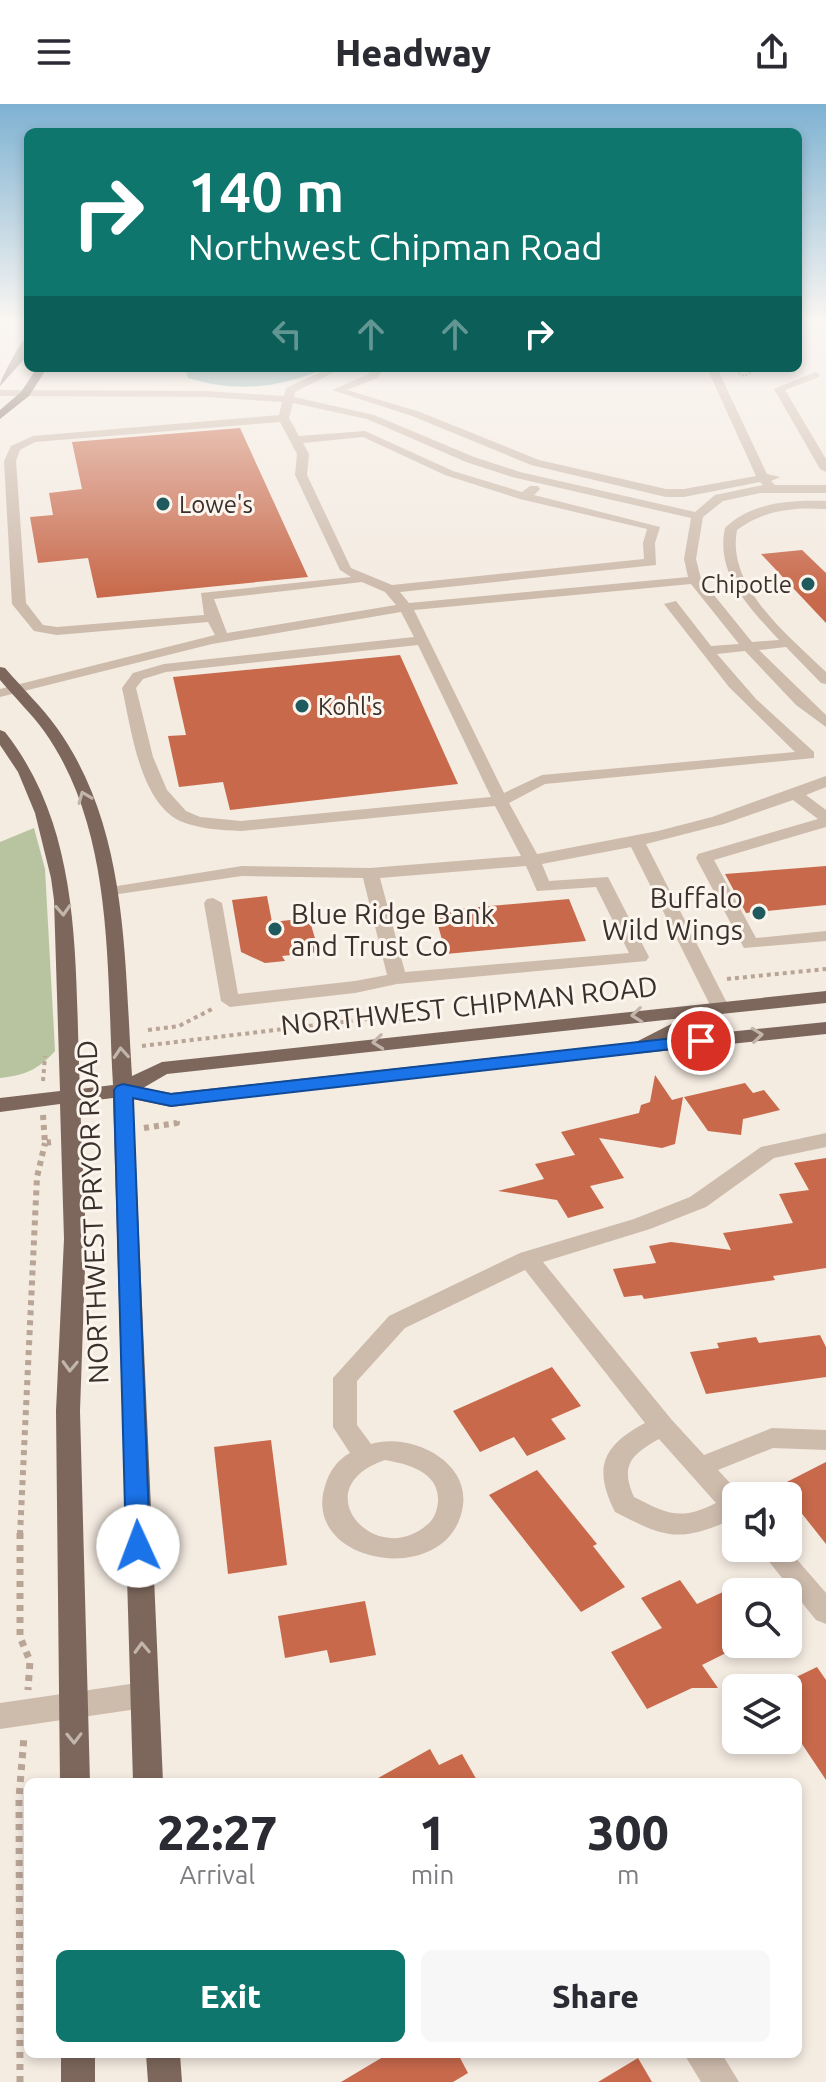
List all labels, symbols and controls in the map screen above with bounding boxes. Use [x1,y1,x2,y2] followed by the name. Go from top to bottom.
[32,30,76,74] icon: menu
[750,30,794,74] icon: share
[335,32,491,73] text: Headway
[56,160,160,264] icon: right
[188,160,344,223] text: 140 m
[188,226,603,267] text: Northwest Chipman Road
[265,312,309,356] icon: left
[349,312,393,356] icon: ahead
[433,312,477,356] icon: ahead
[517,312,561,356] icon: right
[179,491,253,518] place label: Lowe's
[154,495,172,513] marker: Lowe's
[701,571,792,598] place label: Chipotle
[799,575,817,593] marker: Chipotle
[318,693,383,720] place label: Kohl's
[293,697,311,715] marker: Kohl's
[77,791,94,805] one-way arrow
[602,882,743,945] place label: Buffalo Wild Wings
[291,898,495,961] place label: Blue Ridge Bank and Trust Co
[55,904,72,917] one-way arrow
[750,904,768,922] marker: Buffalo Wild Wings
[266,920,284,938] marker: Blue Ridge Bank and Trust Co
[279,970,659,1040] street label: NORTHWEST CHIPMAN ROAD
[630,1007,643,1024] one-way arrow
[667,1007,735,1075] pin
[679,1019,723,1063] icon: arrive
[751,1027,764,1044] one-way arrow
[371,1034,384,1051] one-way arrow
[71,1040,113,1384] street label: NORTHWEST PRYOR ROAD
[113,1046,130,1059] one-way arrow
[61,1360,78,1373] one-way arrow
[722,1482,802,1754] map controls
[722,1482,802,1562] button: sound
[96,1504,180,1588] position arrow
[722,1578,802,1658] button: search
[133,1641,150,1654] one-way arrow
[722,1674,802,1754] button: layers
[65,1732,83,1745] one-way arrow
[157,1805,277,1859] text: 22:27
[419,1805,446,1859] text: 1
[588,1805,669,1859] text: 300
[179,1860,255,1889] text: Arrival
[411,1860,454,1889] text: min
[617,1860,639,1889] text: m
[56,1950,405,2042] button: Exit
[421,1950,770,2042] button: Share

